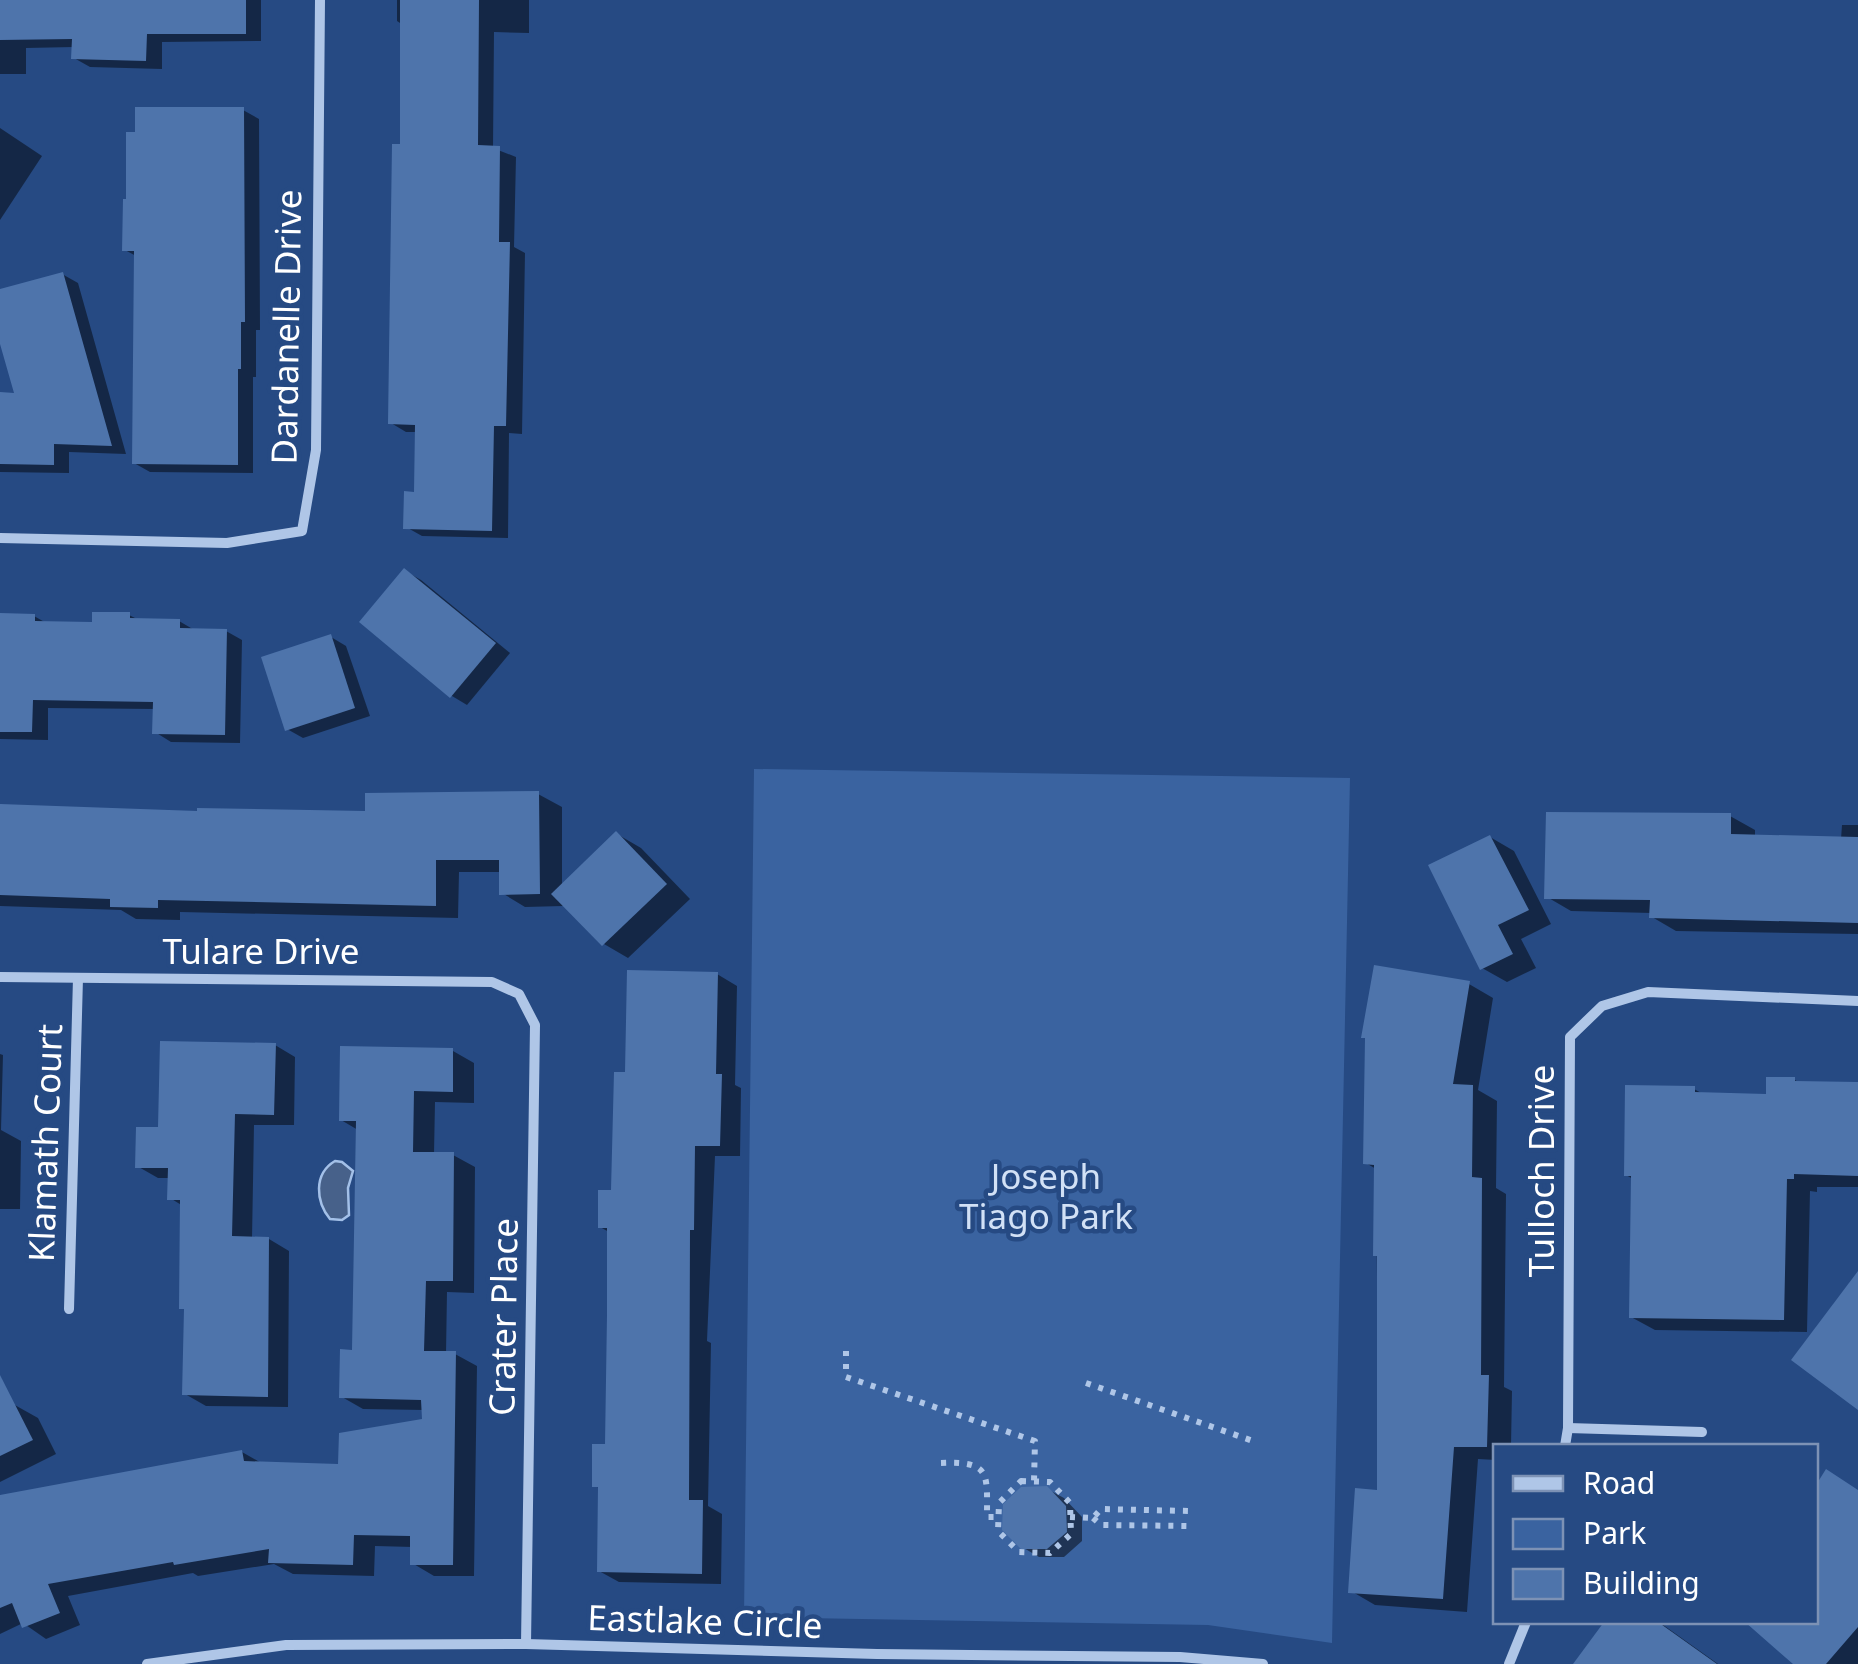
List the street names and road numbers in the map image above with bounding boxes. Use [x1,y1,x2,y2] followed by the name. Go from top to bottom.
[260,189,311,465] street label: Dardanelle Drive
[162,927,360,974] street label: Tulare Drive
[17,1023,72,1263] street label: Klamath Court
[1517,1065,1564,1277] street label: Tulloch Drive
[477,1218,528,1416] street label: Crater Place
[587,1593,823,1648] street label: Eastlake Circle

